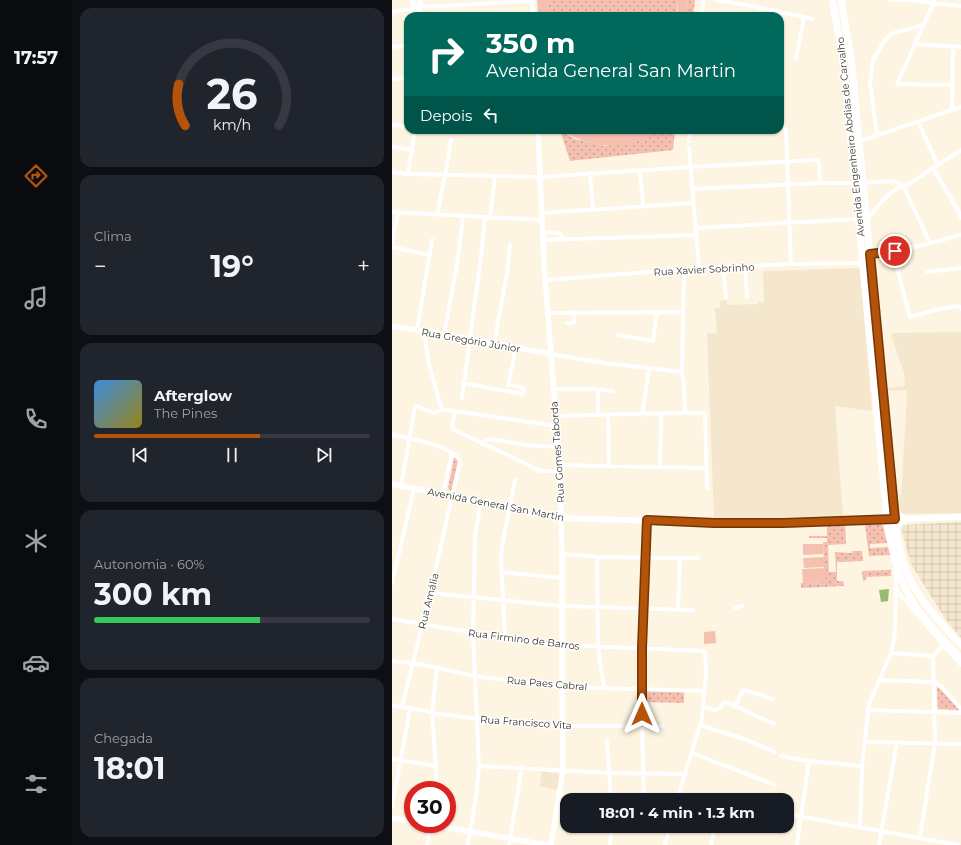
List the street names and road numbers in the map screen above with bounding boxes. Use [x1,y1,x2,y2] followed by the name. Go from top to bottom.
[834,37,867,237] street label: Avenida Engenheiro Abdias de Carvalho
[653,260,755,279] street label: Rua Xavier Sobrinho
[420,325,521,356] street label: Rua Gregório Júnior
[547,401,568,503] street label: Rua Gomes Taborda
[426,485,565,524] street label: Avenida General San Martin
[415,572,442,631] street label: Rua Amália
[467,626,581,653] street label: Rua Firmino de Barros
[506,674,588,693] street label: Rua Paes Cabral
[480,713,572,732] street label: Rua Francisco Vita

